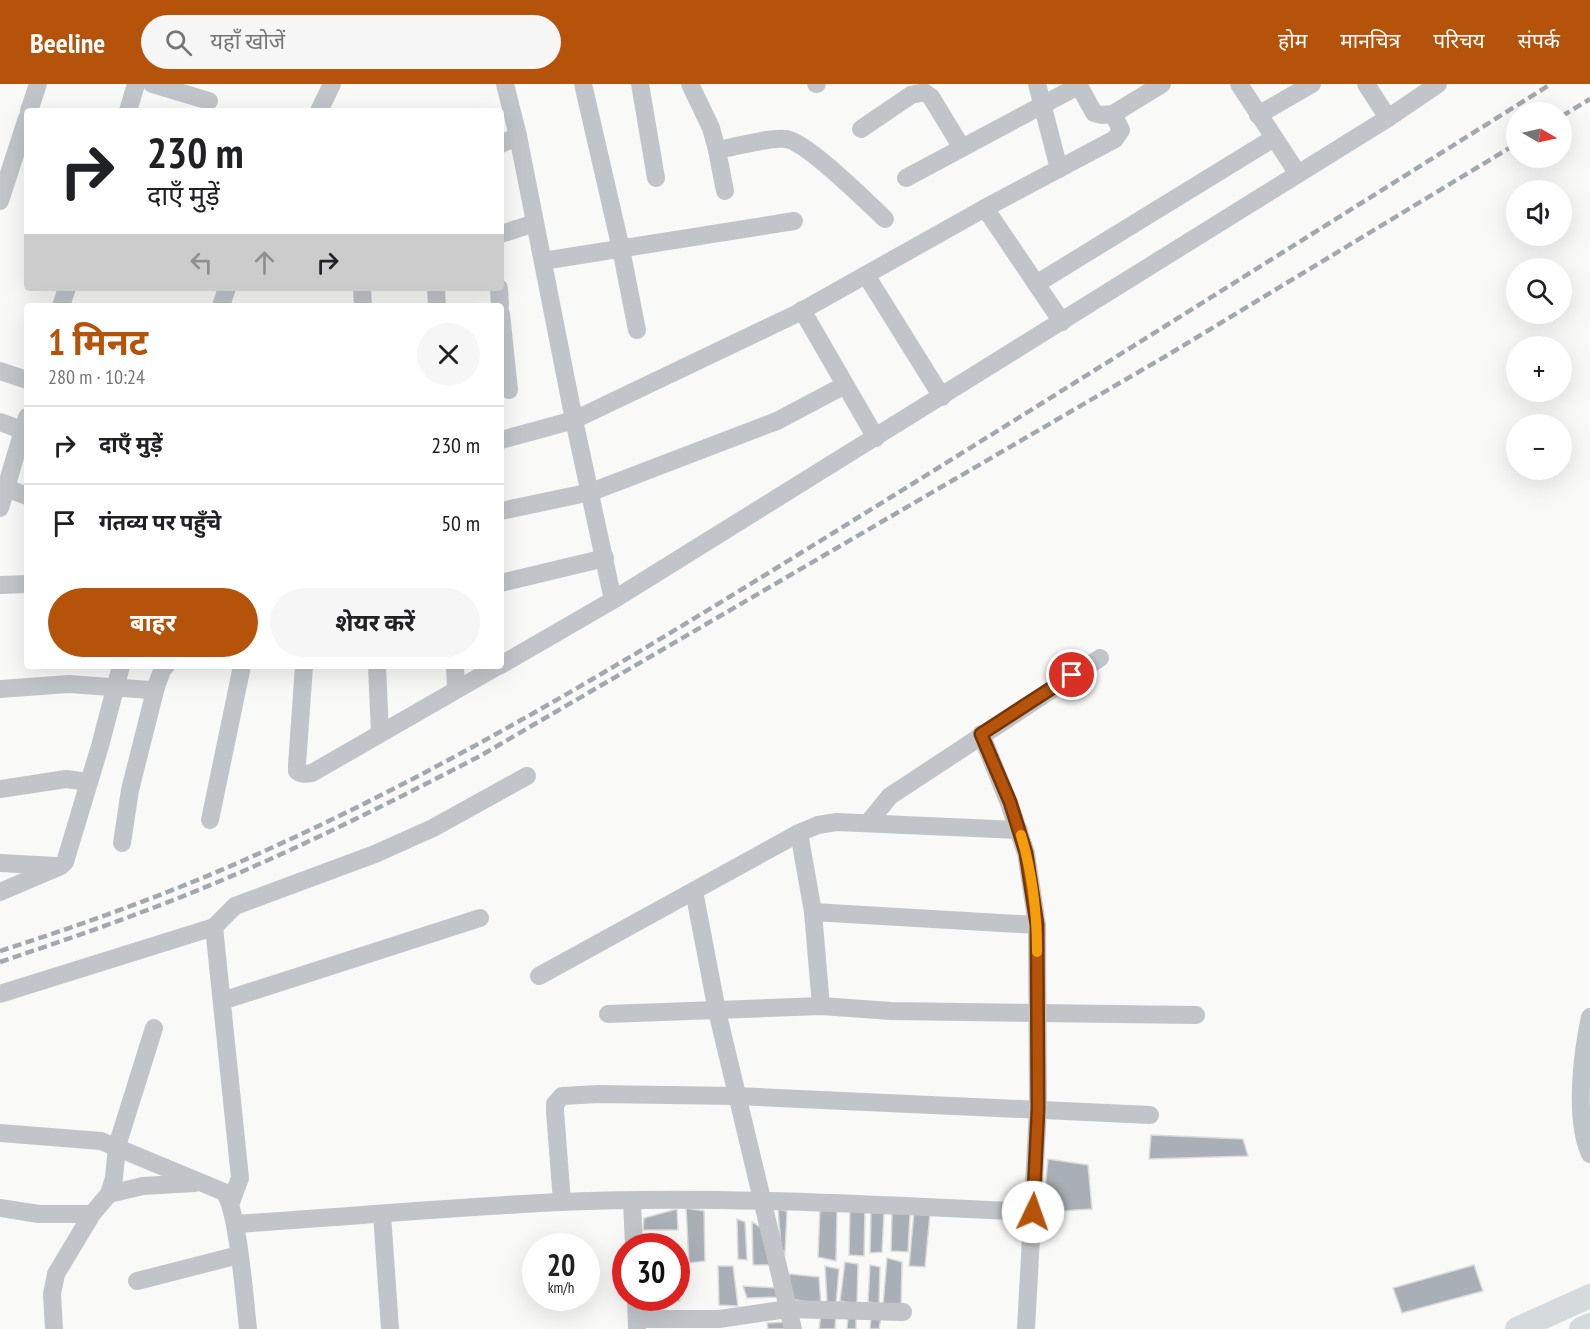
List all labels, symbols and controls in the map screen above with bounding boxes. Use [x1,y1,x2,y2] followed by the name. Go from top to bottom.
[141,15,561,69] search box
[30,24,105,61] text: Beeline
[162,26,195,59] icon: search
[210,27,285,55] text: यहाँ खोजें
[1278,27,1307,54] text: होम
[1340,27,1400,54] text: मानचित्र
[1433,27,1485,54] text: परिचय
[1518,27,1560,54] text: संपर्क
[1506,102,1572,168] north arrow
[1506,102,1572,480] map controls
[147,125,244,180] text: 230 m
[48,132,126,210] icon: right
[147,178,220,212] text: दाएँ मुड़ें
[1506,180,1572,246] button: sound
[185,246,218,279] icon: left
[248,246,281,279] icon: ahead
[311,246,344,279] icon: right
[1506,258,1572,324] button: search
[48,318,148,365] text: 1 मिनट
[417,323,480,386] button: close
[1506,336,1572,402] button: +
[48,364,145,390] text: 280 m · 10:24
[1506,414,1572,480] button: −
[48,429,81,462] icon: right
[99,430,163,458] text: दाएँ मुड़ें
[431,431,480,459] text: 230 m
[48,507,81,540] icon: arrive
[99,508,221,536] text: गंतव्य पर पहुँचे
[441,509,480,537] text: 50 m
[48,588,258,657] button: बाहर
[270,588,480,657] button: शेयर करें
[1046,649,1097,700] pin
[1055,658,1088,691] icon: arrive
[1001,1180,1065,1244] position arrow
[612,1233,690,1311] speed limit sign: 30
[547,1245,575,1284] text: 20
[548,1278,574,1297] text: km/h

